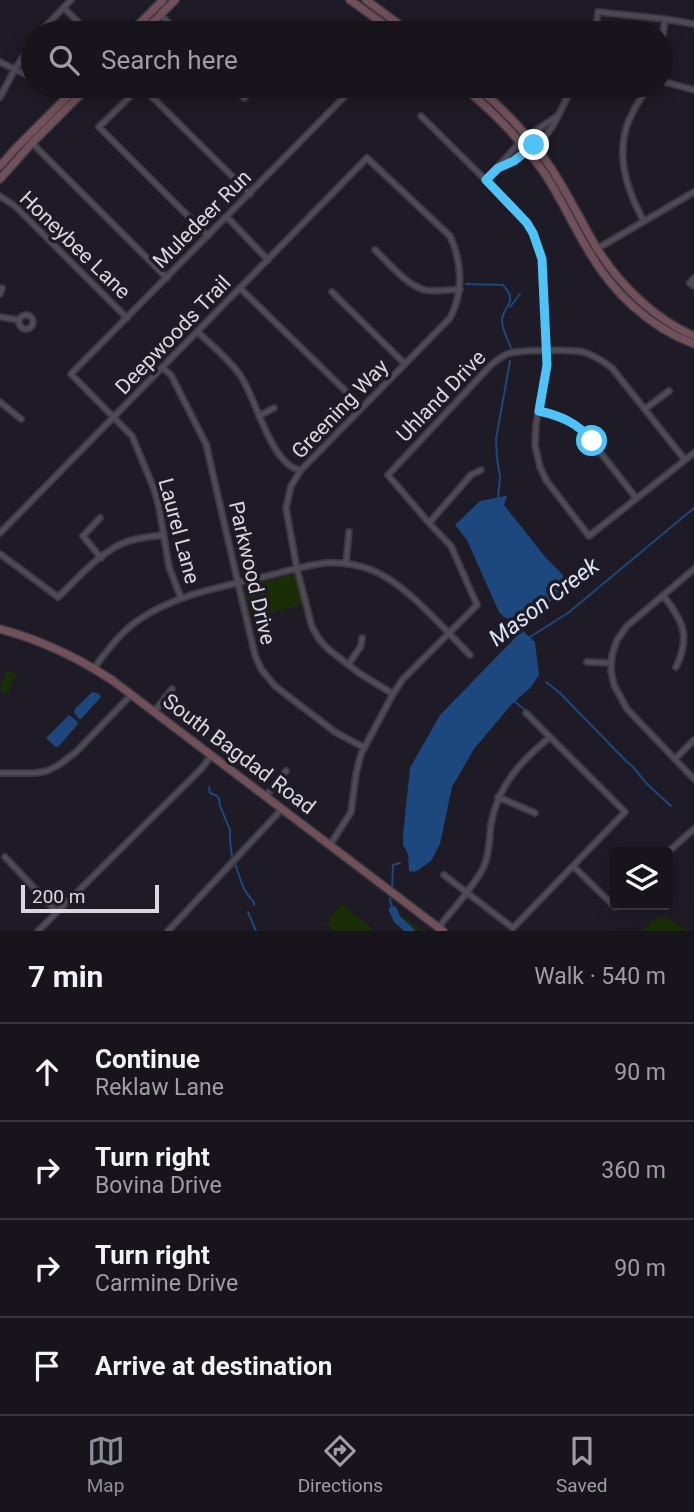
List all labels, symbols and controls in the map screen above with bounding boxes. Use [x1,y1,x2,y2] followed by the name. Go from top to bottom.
[21,21,673,98] search box
[45,41,83,79] icon: search
[101,45,238,75] text: Search here
[518,129,549,160] route end
[148,165,256,273] street label: Muledeer Run
[15,186,135,304] street label: Honeybee Lane
[110,271,236,399] street label: Deepwoods Trail
[392,345,490,447] street label: Uhland Drive
[287,354,393,463] street label: Greening Way
[576,425,607,456] route start
[153,476,205,586] street label: Laurel Lane
[224,499,280,647] street label: Parkwood Drive
[484,551,605,652] water label: Mason Creek
[158,689,320,819] street label: South Bagdad Road
[610,847,673,910] map controls
[610,847,673,910] button: layers
[21,882,159,914] scale bar
[32,885,85,908] text: 200 m
[28,959,103,994] text: 7 min
[534,963,666,990] text: Walk · 540 m
[95,1044,200,1074] text: Continue
[28,1053,66,1091] icon: ahead
[614,1059,666,1086] text: 90 m
[95,1074,224,1101] text: Reklaw Lane
[95,1142,210,1172] text: Turn right
[28,1151,66,1189] icon: right
[601,1157,666,1184] text: 360 m
[95,1172,222,1199] text: Bovina Drive
[95,1240,210,1270] text: Turn right
[28,1249,66,1287] icon: right
[614,1255,666,1282] text: 90 m
[95,1270,238,1297] text: Carmine Drive
[28,1347,66,1385] icon: arrive
[95,1351,332,1381] text: Arrive at destination
[87,1432,125,1497] tab: Map
[298,1432,383,1497] tab: Directions
[556,1432,607,1497] tab: Saved

